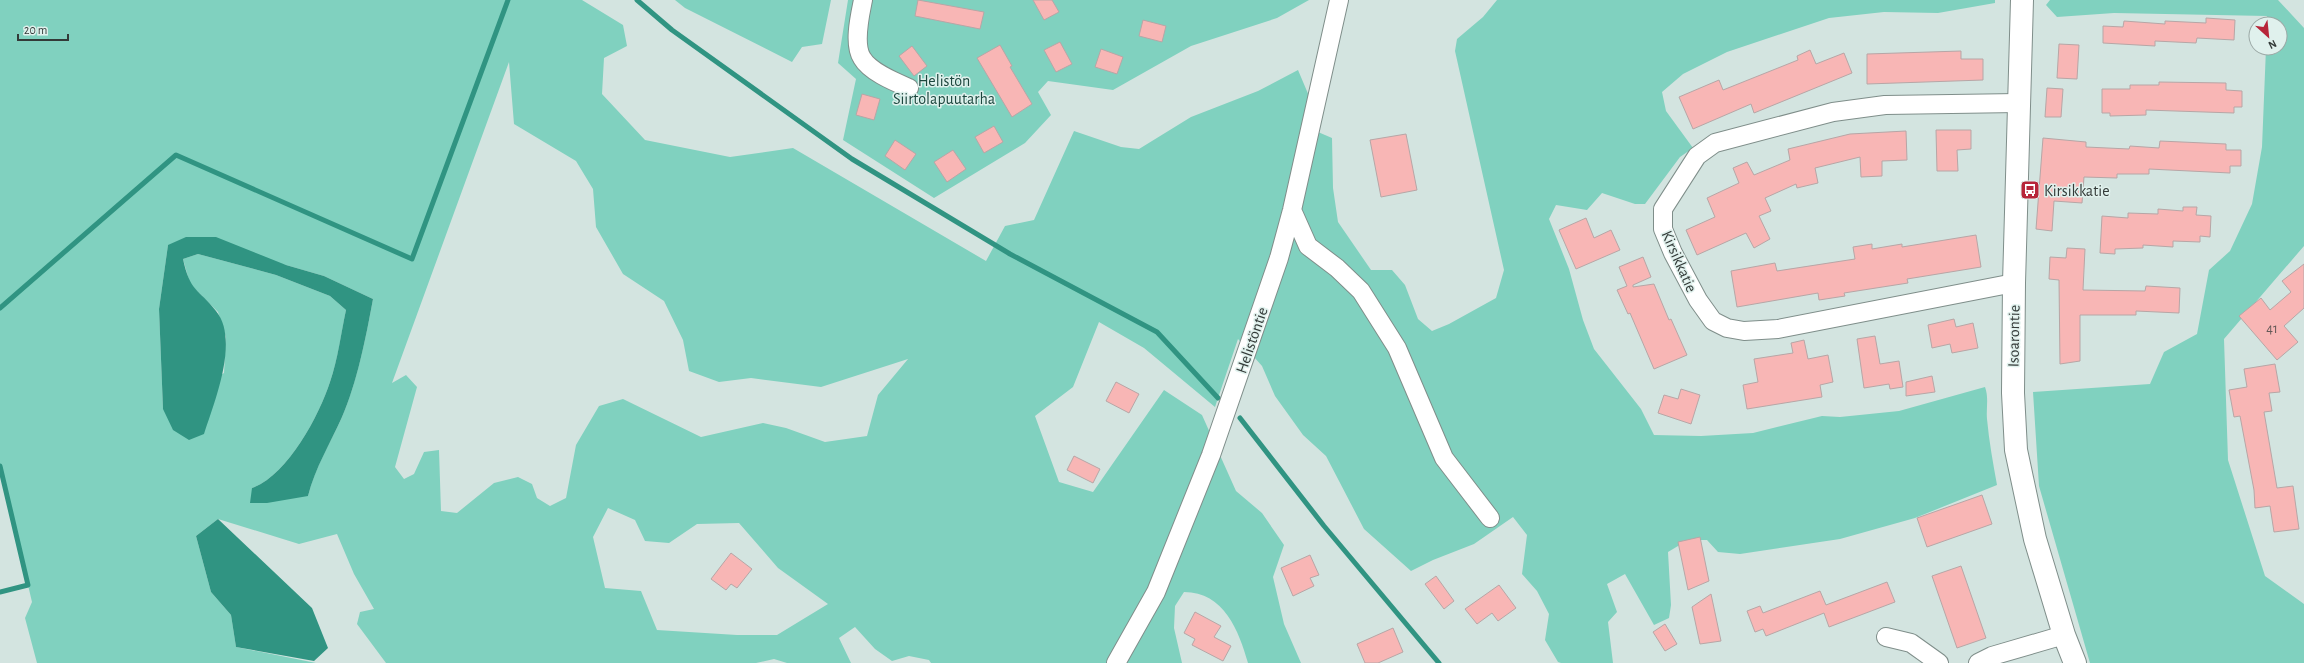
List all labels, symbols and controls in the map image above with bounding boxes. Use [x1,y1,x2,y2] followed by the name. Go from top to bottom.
[18,16,68,42] scale bar
[2248,16,2288,56] north arrow
[24,24,47,36] text: 20 m
[2266,38,2278,51] text: N
[893,73,995,107] park label: Helistön Siirtolapuutarha
[2019,179,2041,201] bus stop icon: Kirsikkatie
[2044,183,2110,199] place label: Kirsikkatie
[1658,228,1700,295] street label: Kirsikkatie
[1233,305,1271,376] street label: Helistöntie
[2005,305,2023,367] street label: Isoarontie
[2266,322,2278,336] house number: 41

